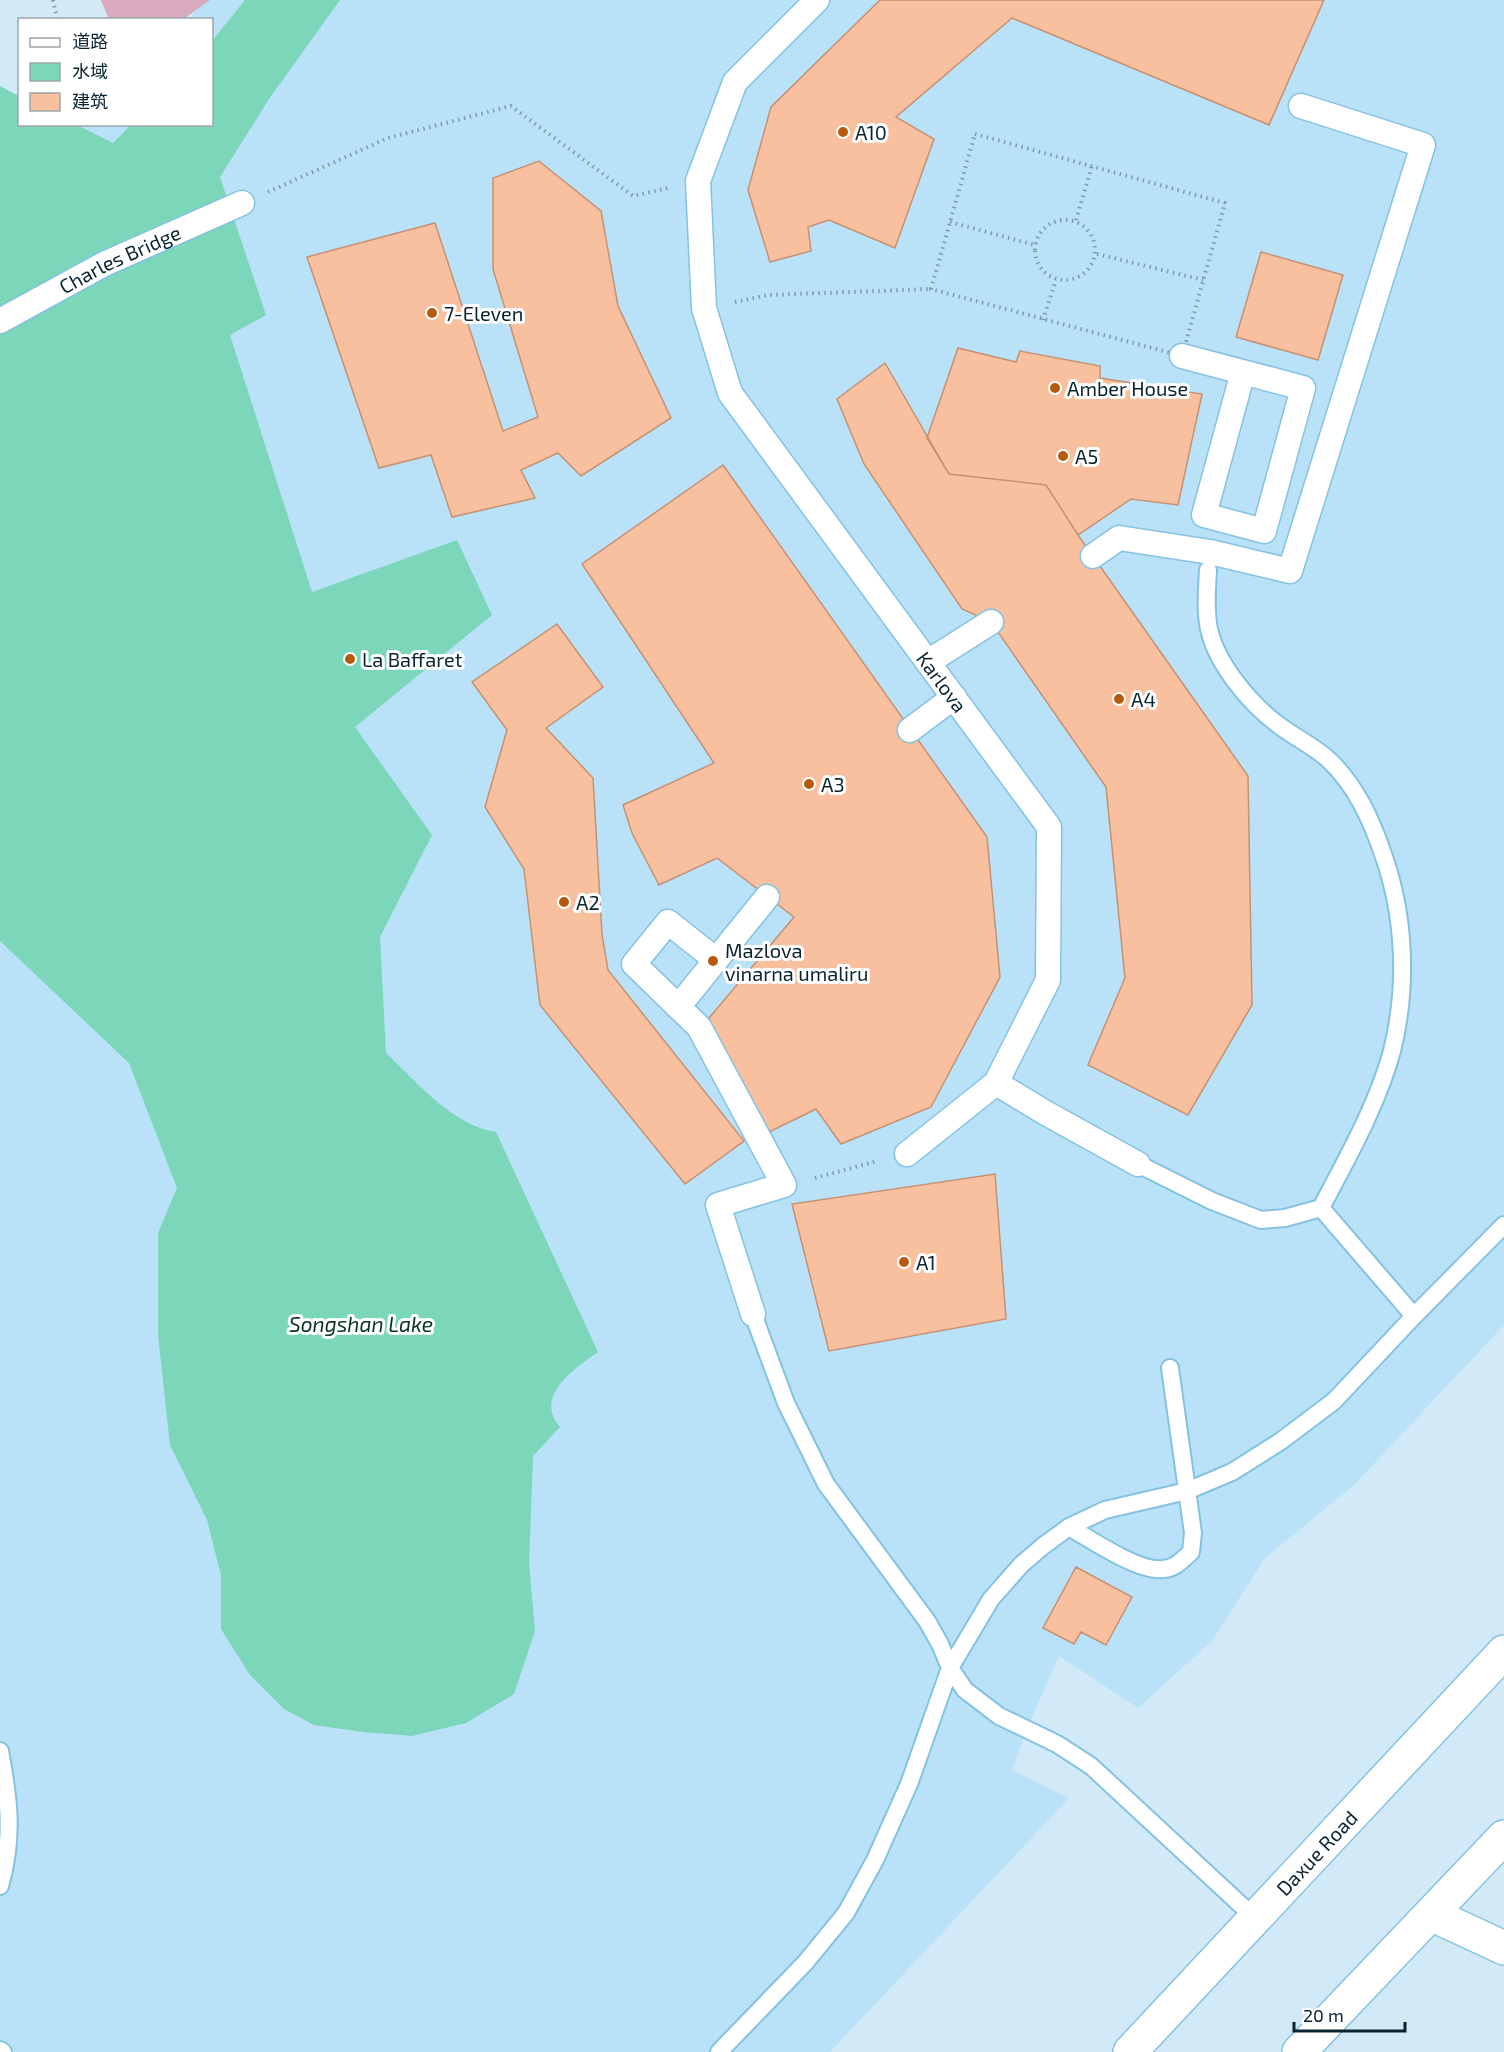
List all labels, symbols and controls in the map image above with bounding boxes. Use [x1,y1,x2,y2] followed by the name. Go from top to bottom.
[18,18,213,126] legend
[72,30,108,52] text: 道路
[72,60,108,82] text: 水域
[72,90,108,112] text: 建筑
[855,120,887,144] place label: A10
[836,125,850,139] marker: A10
[55,220,184,298] street label: Charles Bridge
[444,301,523,325] place label: 7-Eleven
[425,306,439,320] marker: 7-Eleven
[1067,376,1188,400] place label: Amber House
[1048,381,1062,395] marker: Amber House
[1075,444,1098,468] place label: A5
[1056,449,1070,463] marker: A5
[362,647,463,671] place label: La Baffaret
[912,647,972,717] street label: Karlova
[343,652,357,666] marker: La Baffaret
[1131,687,1156,711] place label: A4
[1112,692,1126,706] marker: A4
[821,772,845,796] place label: A3
[802,777,816,791] marker: A3
[576,890,600,914] place label: A2
[557,895,571,909] marker: A2
[725,938,868,985] place label: Mazlova vinarna umaliru
[706,954,720,968] marker: Mazlova vinarna umaliru
[916,1250,936,1274] place label: A1
[897,1255,911,1269] marker: A1
[289,1311,433,1336] water label: Songshan Lake
[1271,1805,1362,1900] street label: Daxue Road
[1294,1995,1405,2033] scale bar
[1303,2004,1344,2026] text: 20 m

